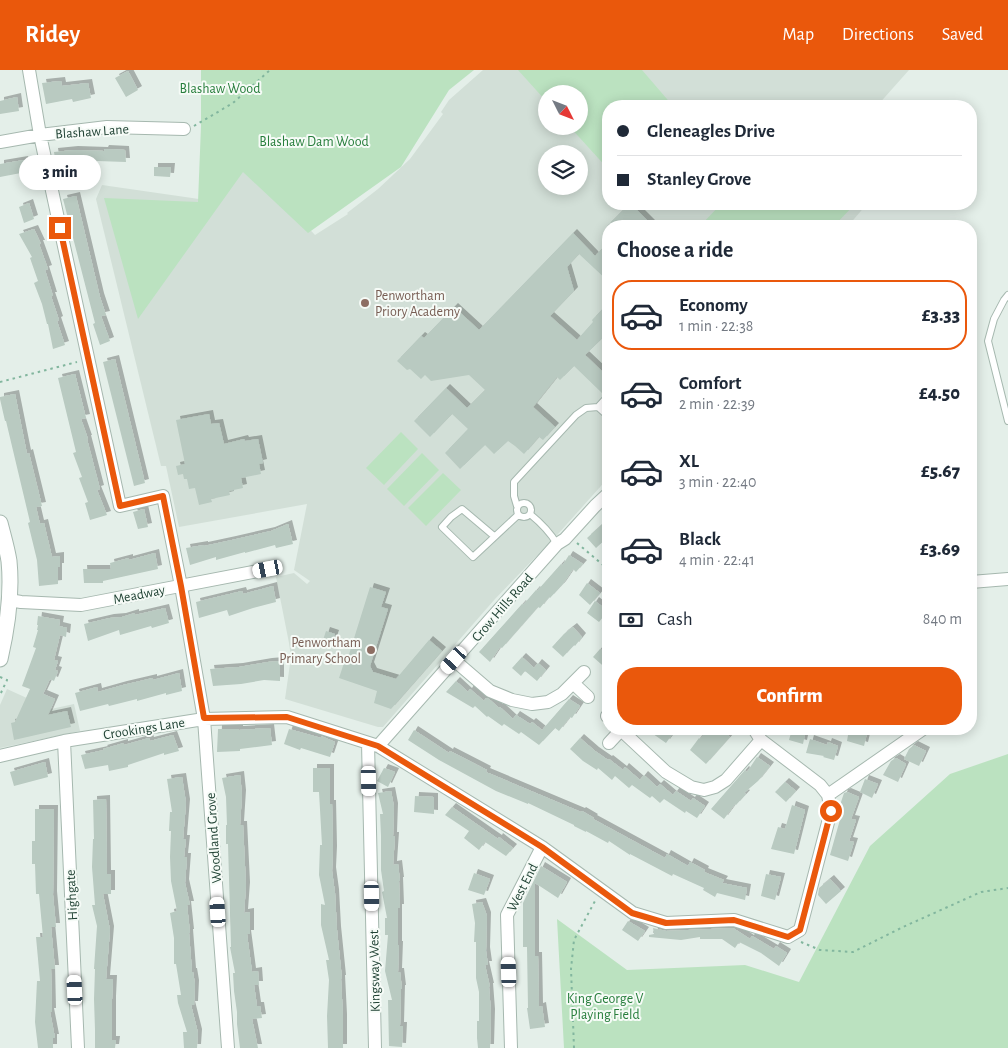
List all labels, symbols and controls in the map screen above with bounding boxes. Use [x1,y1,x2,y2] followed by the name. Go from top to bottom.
[25,23,80,47] text: Ridey
[783,26,814,44] text: Map
[842,26,914,44] text: Directions
[942,26,983,44] text: Saved
[180,82,260,96] park label: Blashaw Wood
[538,85,588,135] north arrow
[538,85,588,195] map controls
[55,122,129,142] street label: Blashaw Lane
[647,122,775,141] text: Gleneagles Drive
[259,135,369,149] park label: Blashaw Dam Wood
[538,145,588,195] button: layers
[19,156,101,190] callout: 3 min
[42,164,78,180] text: 3 min
[647,170,751,189] text: Stanley Grove
[49,217,71,239] route end
[617,239,733,261] text: Choose a ride
[375,289,460,319] place label: Penwortham Priory Academy
[619,293,664,338] icon: car
[679,296,748,315] text: Economy
[359,297,371,309] marker: Penwortham Priory Academy
[922,306,960,325] text: £3.33
[679,318,753,334] text: 1 min · 22:38
[619,371,664,416] icon: car
[679,374,741,393] text: Comfort
[919,384,960,403] text: £4.50
[679,396,755,412] text: 2 min · 22:39
[619,449,664,494] icon: car
[679,452,699,471] text: XL
[921,462,960,481] text: £5.67
[679,474,756,490] text: 3 min · 22:40
[619,527,664,572] icon: car
[679,530,721,549] text: Black
[920,540,960,559] text: £3.69
[679,552,755,568] text: 4 min · 22:41
[251,559,284,579] car
[470,571,536,644] street label: Crow Hills Road
[112,583,166,607] street label: Meadway
[617,606,645,634] icon: cash
[657,610,693,629] text: Cash
[923,611,962,627] text: 840 m
[279,636,361,666] place label: Penwortham Primary School
[365,644,377,656] marker: Penwortham Primary School
[438,644,469,676] car
[617,667,962,725] button: Confirm
[102,716,186,742] street label: Crookings Lane
[361,766,376,796] car
[204,792,224,884] street label: Woodland Grove
[820,800,842,822] route start
[505,861,541,914] street label: West End
[64,869,80,921] street label: Highgate
[364,881,379,911] car
[209,897,226,927] car
[367,929,383,1012] street label: Kingsway West
[500,957,517,987] car
[66,975,83,1005] car
[567,992,643,1022] park label: King George V Playing Field

